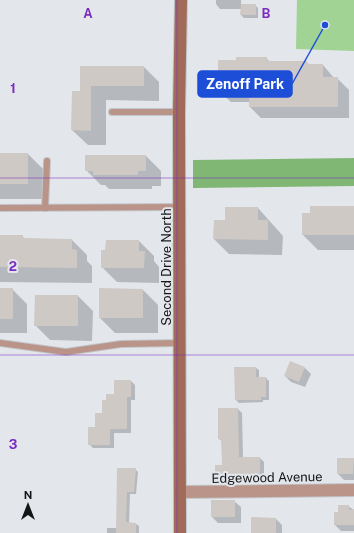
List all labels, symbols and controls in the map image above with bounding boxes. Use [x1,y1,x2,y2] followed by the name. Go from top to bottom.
[83,6,93,21] text: A
[262,6,271,21] text: B
[198,71,292,97] callout: Zenoff Park
[206,76,284,92] text: Zenoff Park
[10,81,16,96] text: 1
[159,208,174,326] street label: Second Drive North
[9,259,17,274] text: 2
[9,437,18,452] text: 3
[211,469,323,486] street label: Edgewood Avenue
[8,485,48,525] north arrow
[24,489,32,501] text: N

